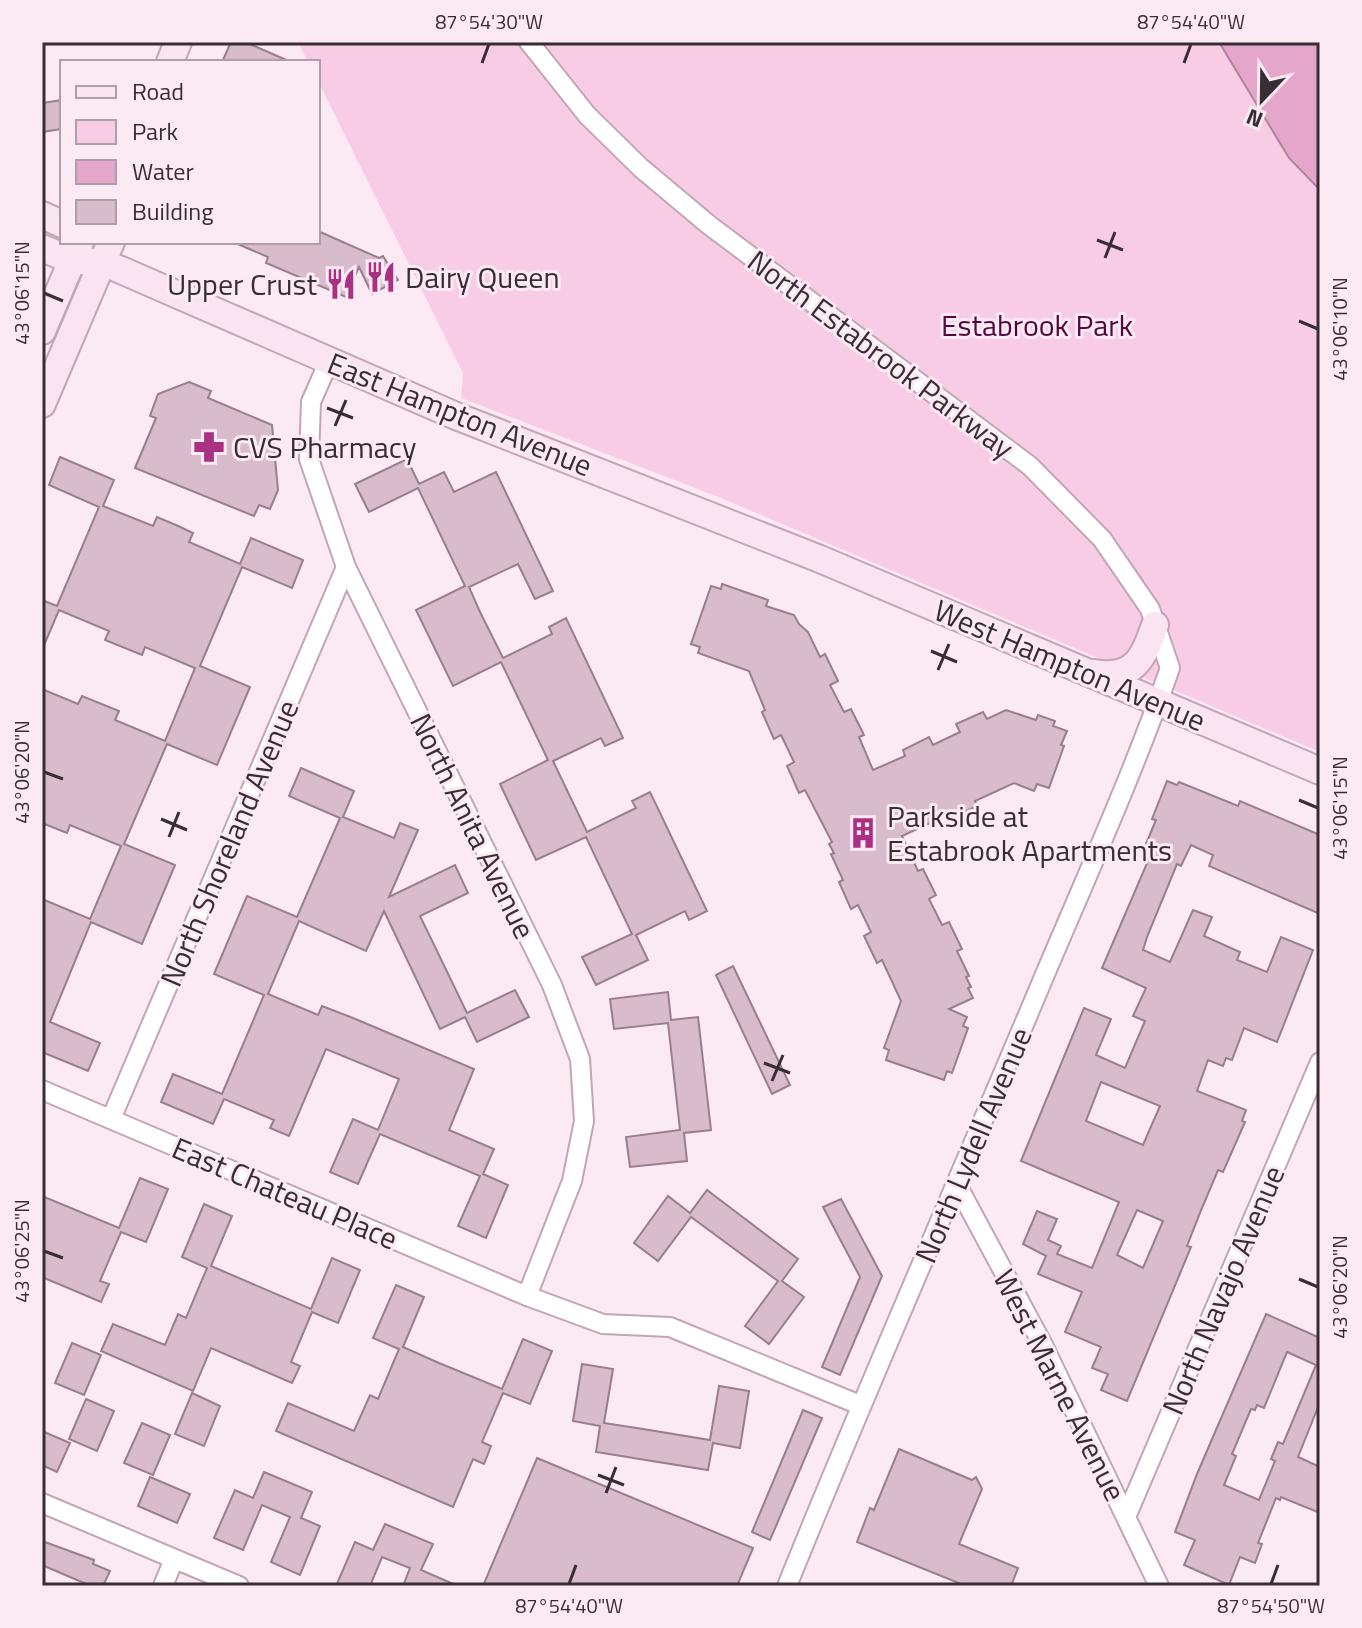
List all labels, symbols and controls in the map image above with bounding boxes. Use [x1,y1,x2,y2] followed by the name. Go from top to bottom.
[435,6,543,37] text: 87°54'30"W
[1137,6,1245,37] text: 87°54'40"W
[60,60,320,244] legend
[1222,60,1302,140] north arrow
[132,73,184,109] text: Road
[1241,100,1268,137] text: N
[132,113,178,149] text: Park
[132,153,194,189] text: Water
[132,193,214,229] text: Building
[738,238,1024,470] street label: North Estabrook Parkway
[6,241,37,345] text: 43°06'15"N
[405,254,560,300] place label: Dairy Queen
[364,260,398,294] restaurant icon: Dairy Queen
[167,261,317,307] place label: Upper Crust
[324,267,358,301] restaurant icon: Upper Crust
[1324,277,1355,381] text: 43°06'10"N
[941,302,1133,348] park label: Estabrook Park
[321,340,599,488] street label: East Hampton Avenue
[233,424,416,470] place label: CVS Pharmacy
[192,430,226,464] pharmacy icon: CVS Pharmacy
[927,587,1213,743] street label: West Hampton Avenue
[148,693,310,993] street label: North Shoreland Avenue
[398,705,548,947] street label: North Anita Avenue
[6,720,37,824] text: 43°06'20"N
[1324,756,1355,860] text: 43°06'15"N
[887,793,1172,873] place label: Parkside at Estabrook Apartments
[846,816,880,850] building icon: Parkside at Estabrook Apartments
[903,1020,1043,1270] street label: North Lydell Avenue
[165,1125,405,1261] street label: East Chateau Place
[1150,1158,1296,1422] street label: North Navajo Avenue
[6,1199,37,1303] text: 43°06'25"N
[1324,1235,1355,1339] text: 43°06'20"N
[982,1261,1138,1509] street label: West Marne Avenue
[515,1590,623,1621] text: 87°54'40"W
[1217,1590,1325,1621] text: 87°54'50"W

